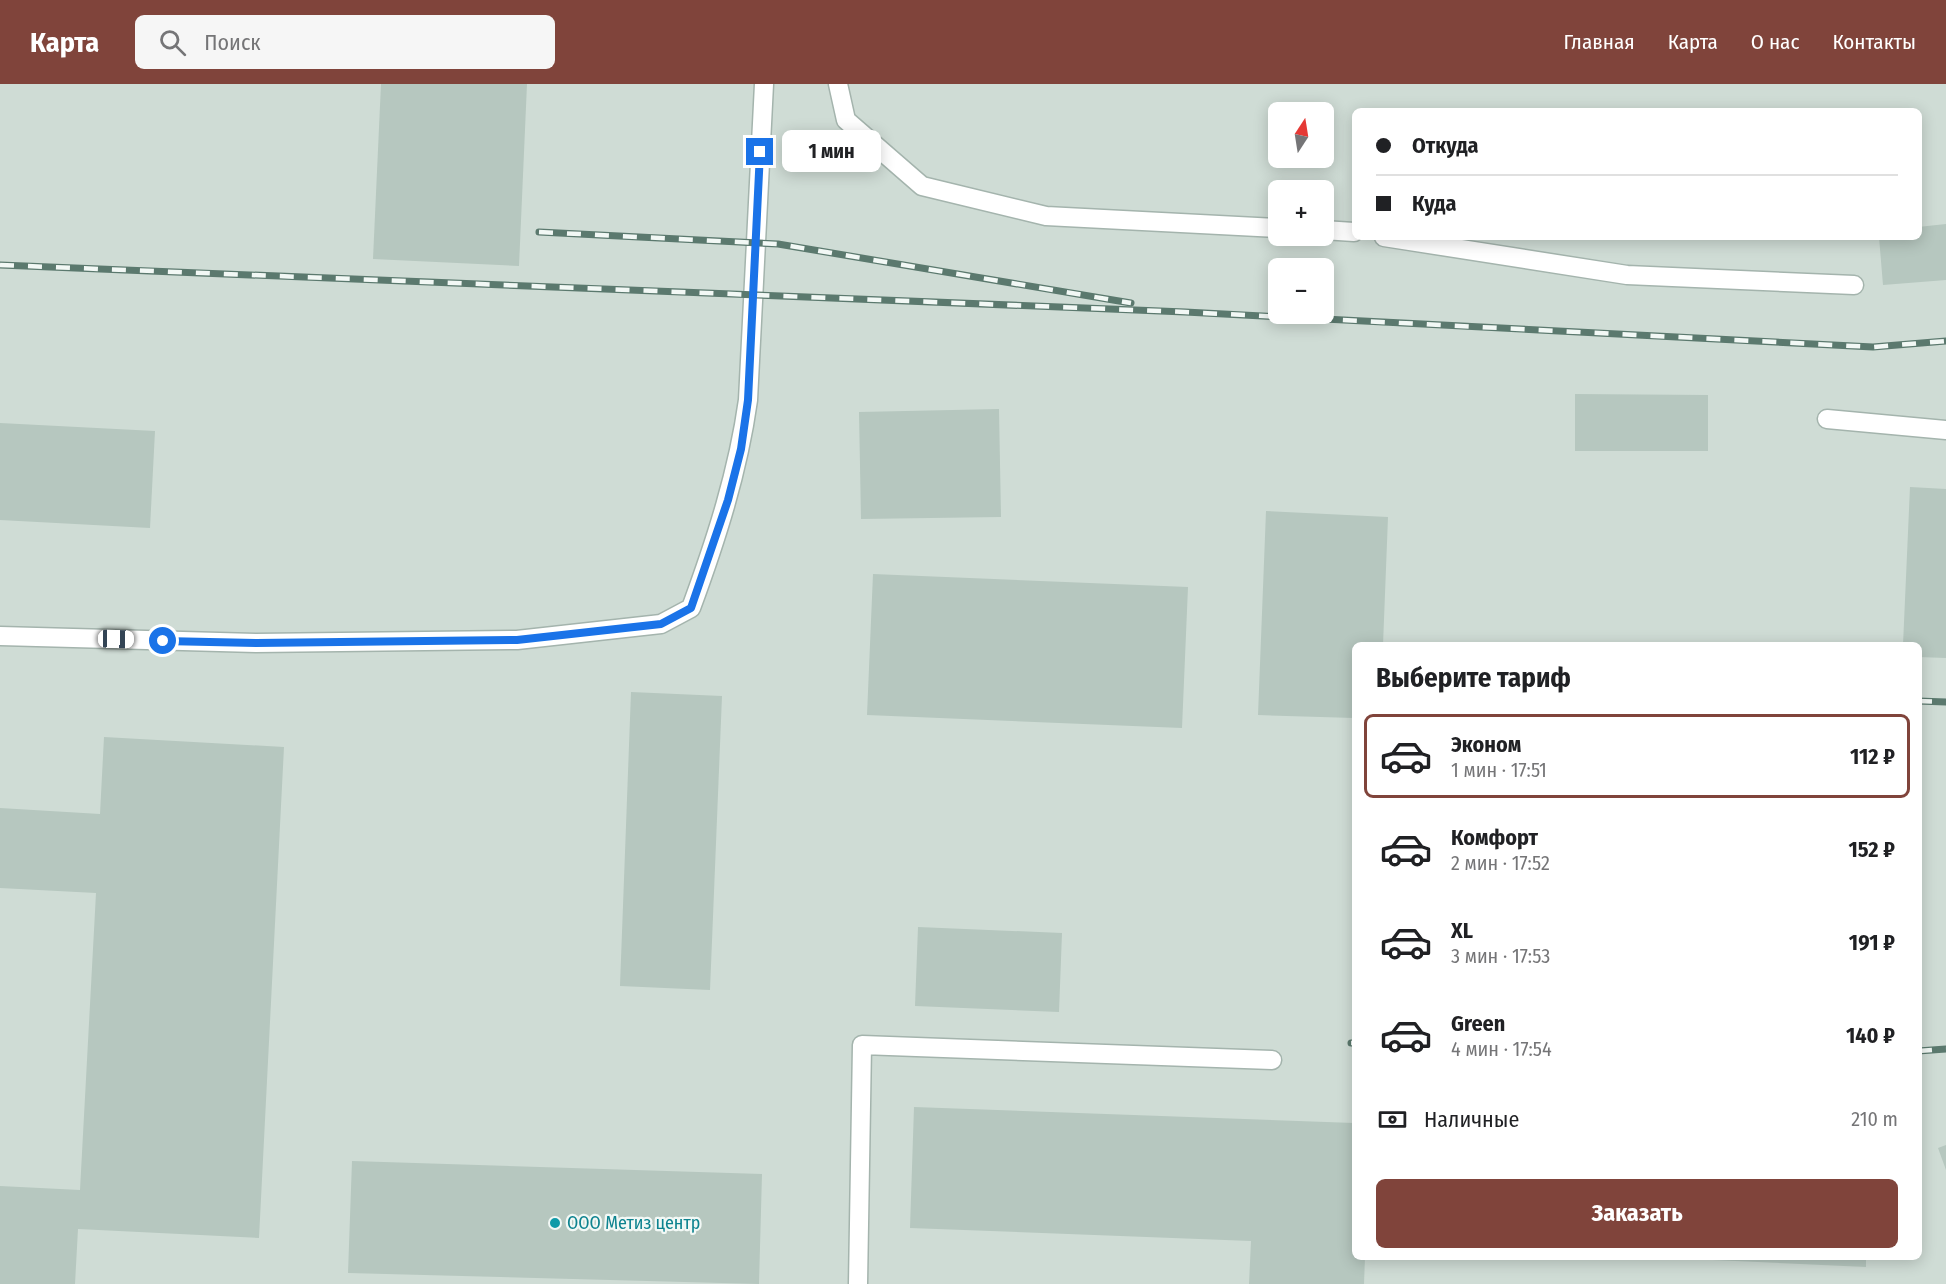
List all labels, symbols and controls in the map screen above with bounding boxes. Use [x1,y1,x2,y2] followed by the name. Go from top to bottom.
[135,15,555,69] search box
[30,26,99,59] text: Карта
[156,26,189,59] icon: search
[204,29,261,56] text: Поиск
[1564,29,1635,55] text: Главная
[1668,29,1718,55] text: Карта
[1751,29,1799,55] text: О нас
[1832,29,1916,55] text: Контакты
[1268,102,1334,168] north arrow
[1268,102,1334,324] map controls
[781,131,880,173] callout: 1 мин
[1412,132,1479,159] text: Откуда
[746,138,773,165] route end
[808,139,855,163] text: 1 мин
[1268,180,1334,246] button: +
[1412,190,1456,217] text: Куда
[1268,258,1334,324] button: −
[149,627,176,654] route start
[98,630,134,648] car
[1376,662,1571,694] text: Выберите тариф
[1379,729,1433,783] icon: car
[1451,731,1521,758] text: Эконом
[1850,743,1895,770] text: 112 ₽
[1451,758,1547,782] text: 1 мин · 17:51
[1379,822,1433,876] icon: car
[1451,824,1538,851] text: Комфорт
[1848,836,1895,863] text: 152 ₽
[1451,851,1550,875] text: 2 мин · 17:52
[1379,915,1433,969] icon: car
[1451,917,1473,944] text: XL
[1849,929,1895,956] text: 191 ₽
[1451,944,1550,968] text: 3 мин · 17:53
[1379,1008,1433,1062] icon: car
[1451,1010,1505,1037] text: Green
[1846,1022,1895,1049] text: 140 ₽
[1451,1037,1552,1061] text: 4 мин · 17:54
[1376,1103,1409,1136] icon: cash
[1424,1106,1519,1133] text: Наличные
[1851,1107,1898,1131] text: 210 m
[1376,1179,1898,1248] button: Заказать
[567,1212,700,1234] place label: ООО Метиз центр
[548,1216,562,1230] marker: ООО Метиз центр

